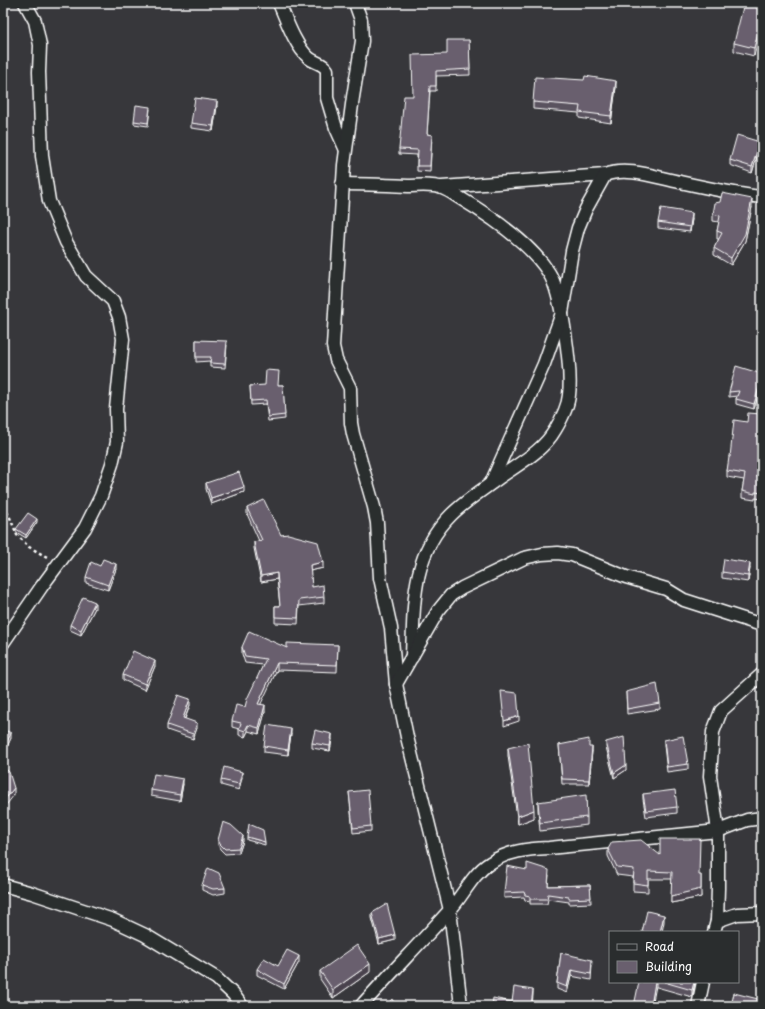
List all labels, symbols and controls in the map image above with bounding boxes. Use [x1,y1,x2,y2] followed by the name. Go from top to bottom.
[609,931,739,983] legend
[645,937,674,955] text: Road
[645,957,692,975] text: Building

